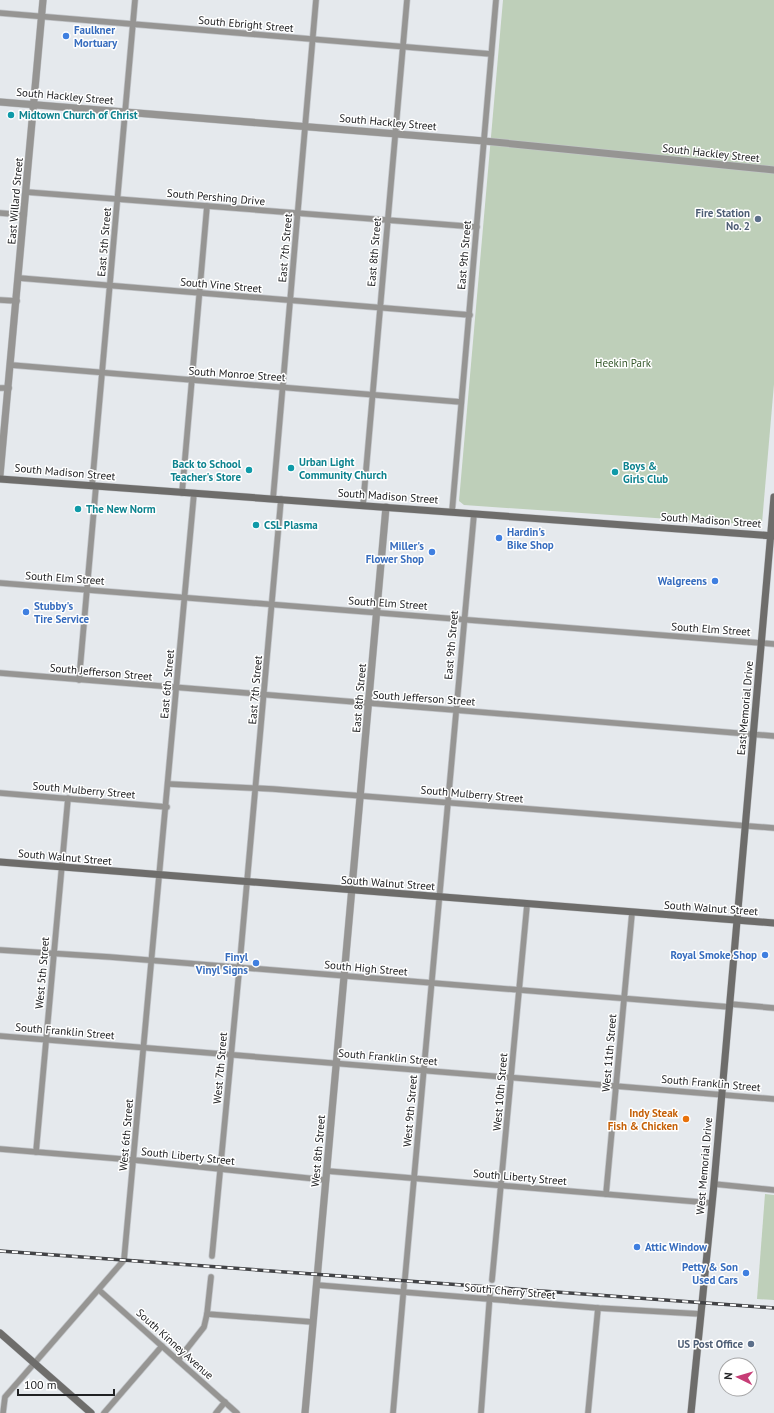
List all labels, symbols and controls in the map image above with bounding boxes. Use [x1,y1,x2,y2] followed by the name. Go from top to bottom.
[198,13,294,35] street label: South Ebright Street
[74,23,118,50] place label: Faulkner Mortuary
[61,31,71,41] marker: Faulkner Mortuary
[16,85,115,107] street label: South Hackley Street
[19,108,138,122] place label: Midtown Church of Christ
[6,110,16,120] marker: Midtown Church of Christ
[339,111,438,133] street label: South Hackley Street
[662,141,761,165] street label: South Hackley Street
[4,157,26,245] street label: East Willard Street
[166,186,266,208] street label: South Pershing Drive
[695,206,750,233] place label: Fire Station No. 2
[94,207,114,277] street label: East 5th Street
[275,213,295,283] street label: East 7th Street
[753,214,763,224] marker: Fire Station No. 2
[364,217,384,287] street label: East 8th Street
[454,220,474,290] street label: East 9th Street
[180,274,263,296] street label: South Vine Street
[595,356,652,370] park label: Heekin Park
[188,364,286,384] street label: South Monroe Street
[299,455,387,482] place label: Urban Light Community Church
[171,457,242,484] place label: Back to School Teacher's Store
[623,459,668,486] place label: Boys & Girls Club
[14,461,116,483] street label: South Madison Street
[286,463,296,473] marker: Urban Light Community Church
[244,465,254,475] marker: Back to School Teacher's Store
[610,467,620,477] marker: Boys & Girls Club
[337,485,439,507] street label: South Madison Street
[86,502,156,516] place label: The New Norm
[73,504,83,514] marker: The New Norm
[660,509,762,531] street label: South Madison Street
[264,518,318,532] place label: CSL Plasma
[251,520,261,530] marker: CSL Plasma
[507,525,554,552] place label: Hardin's Bike Shop
[494,533,504,543] marker: Hardin's Bike Shop
[366,539,424,566] place label: Miller's Flower Shop
[427,547,437,557] marker: Miller's Flower Shop
[25,568,105,588] street label: South Elm Street
[658,574,707,588] place label: Walgreens
[710,576,720,586] marker: Walgreens
[348,593,428,613] street label: South Elm Street
[34,599,89,626] place label: Stubby's Tire Service
[21,607,31,617] marker: Stubby's Tire Service
[441,610,461,680] street label: East 9th Street
[671,619,751,639] street label: South Elm Street
[157,649,177,719] street label: East 6th Street
[245,655,265,725] street label: East 7th Street
[734,660,756,756] street label: East Memorial Drive
[49,661,153,683] street label: South Jefferson Street
[349,663,369,733] street label: East 8th Street
[372,687,476,709] street label: South Jefferson Street
[32,779,136,801] street label: South Mulberry Street
[420,783,524,805] street label: South Mulberry Street
[17,846,113,868] street label: South Walnut Street
[341,873,436,893] street label: South Walnut Street
[664,898,759,918] street label: South Walnut Street
[32,936,52,1010] street label: West 5th Street
[670,948,757,962] place label: Royal Smoke Shop
[195,950,249,977] place label: Finyl Vinyl Signs
[760,950,770,960] marker: Royal Smoke Shop
[324,957,409,979] street label: South High Street
[251,958,261,968] marker: Finyl Vinyl Signs
[599,1013,619,1093] street label: West 11th Street
[15,1020,116,1042] street label: South Franklin Street
[210,1031,230,1104] street label: West 7th Street
[338,1046,439,1068] street label: South Franklin Street
[490,1052,510,1132] street label: West 10th Street
[661,1072,762,1094] street label: South Franklin Street
[400,1074,420,1148] street label: West 9th Street
[116,1098,136,1172] street label: West 6th Street
[608,1106,679,1133] place label: Indy Steak Fish & Chicken
[308,1114,328,1188] street label: West 8th Street
[681,1114,691,1124] marker: Indy Steak Fish & Chicken
[693,1116,715,1215] street label: West Memorial Drive
[140,1144,236,1168] street label: South Liberty Street
[473,1166,568,1188] street label: South Liberty Street
[645,1240,708,1254] place label: Attic Window
[632,1242,642,1252] marker: Attic Window
[682,1260,738,1287] place label: Petty & Son Used Cars
[741,1268,751,1278] marker: Petty & Son Used Cars
[464,1280,556,1302] street label: South Cherry Street
[134,1306,217,1383] street label: South Kinney Avenue
[677,1337,743,1351] place label: US Post Office
[746,1339,756,1349] marker: US Post Office
[718,1357,758,1397] north arrow
[18,1371,114,1397] scale bar
[721,1372,735,1380] text: N
[24,1377,57,1392] text: 100 m

